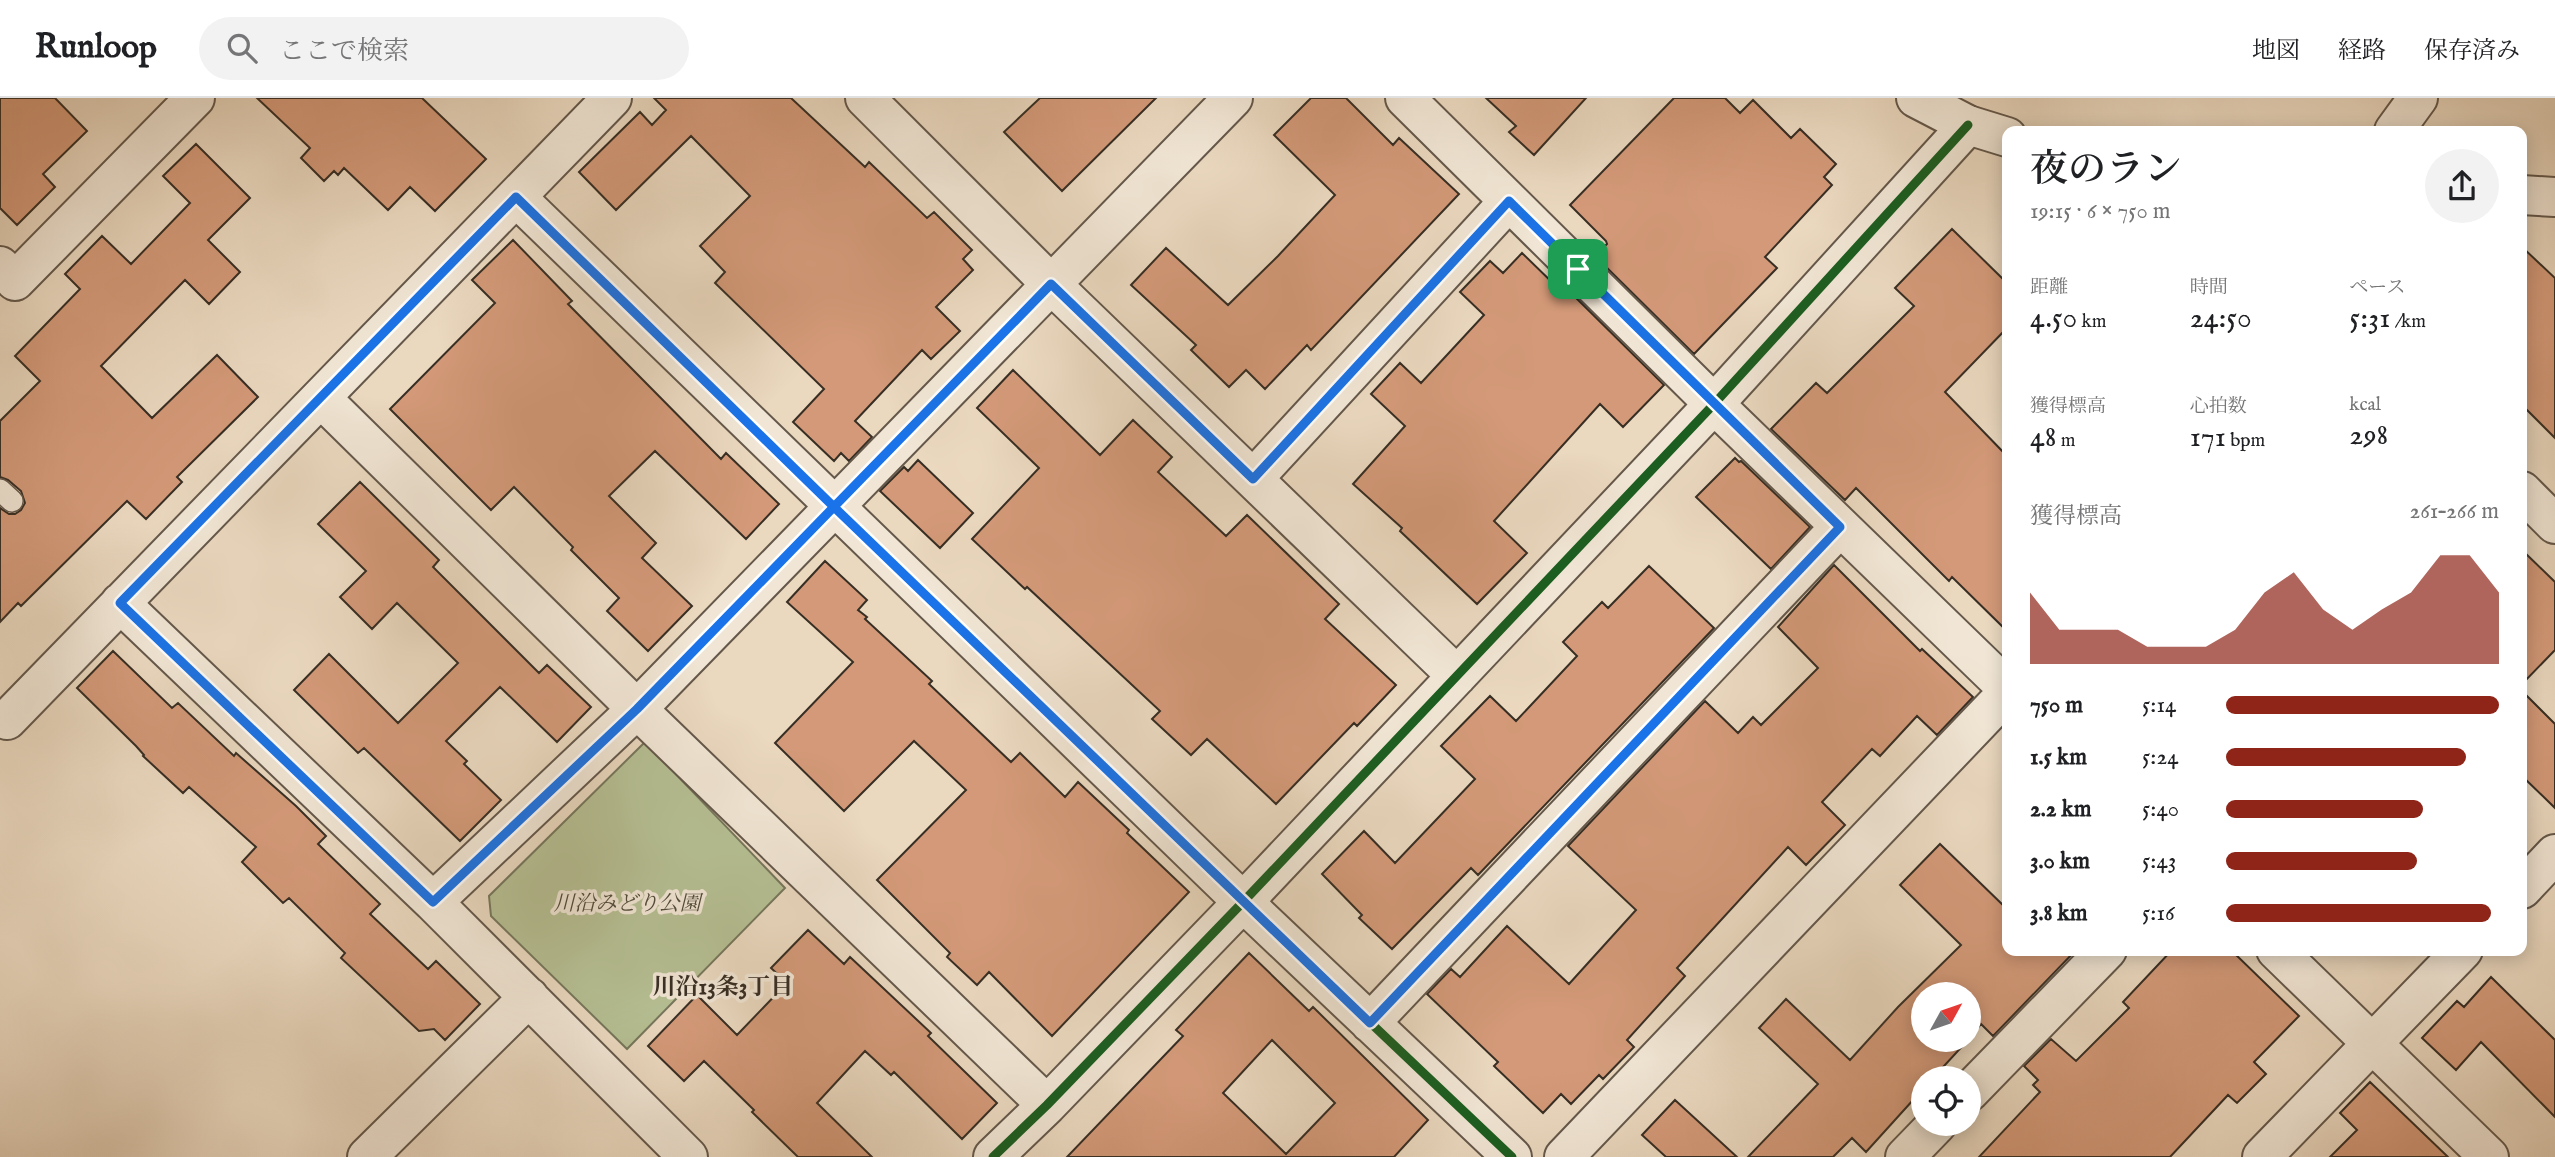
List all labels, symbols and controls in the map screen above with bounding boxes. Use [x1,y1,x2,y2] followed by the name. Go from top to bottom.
[199,17,689,80] search box
[35,27,157,69] text: Runloop
[223,29,261,67] icon: search
[279,35,409,68] text: ここで検索
[2252,36,2300,67] text: 地図
[2338,36,2386,67] text: 経路
[2424,36,2520,67] text: 保存済み
[2030,147,2182,195] text: 夜のラン
[2425,149,2499,223] button: share
[2030,197,2170,226] text: 19:15 · 6 × 750 m
[1548,239,1608,299] pin
[1559,250,1597,288] icon: arrive
[2030,276,2068,300] text: 距離
[2190,276,2228,300] text: 時間
[2349,276,2405,300] text: ペース
[2030,300,2077,338] text: 4.50
[2190,300,2252,338] text: 24:50
[2349,300,2391,338] text: 5:31
[2077,310,2106,334] text: km
[2391,310,2426,334] text: /km
[2349,393,2381,417] text: kcal
[2030,395,2106,419] text: 獲得標高
[2190,395,2247,419] text: 心拍数
[2349,417,2388,455] text: 298
[2030,419,2056,457] text: 48
[2190,419,2226,457] text: 171
[2056,429,2075,453] text: m
[2226,429,2265,453] text: bpm
[2409,497,2499,526] text: 261–266 m
[2030,502,2122,531] text: 獲得標高
[2030,691,2083,720] text: 750 m
[2142,691,2176,720] text: 5:14
[2030,743,2087,772] text: 1.5 km
[2142,743,2178,772] text: 5:24
[2030,795,2092,824] text: 2.2 km
[2142,795,2179,824] text: 5:40
[2030,847,2090,876] text: 3.0 km
[2142,847,2176,876] text: 5:43
[554,891,703,918] park label: 川沿みどり公園
[2030,899,2088,928] text: 3.8 km
[2142,899,2175,928] text: 5:16
[653,973,793,1002] district label: 川沿13条3丁目
[1911,982,1981,1052] north arrow
[1911,982,1981,1136] map controls
[1911,1066,1981,1136] button: locate

